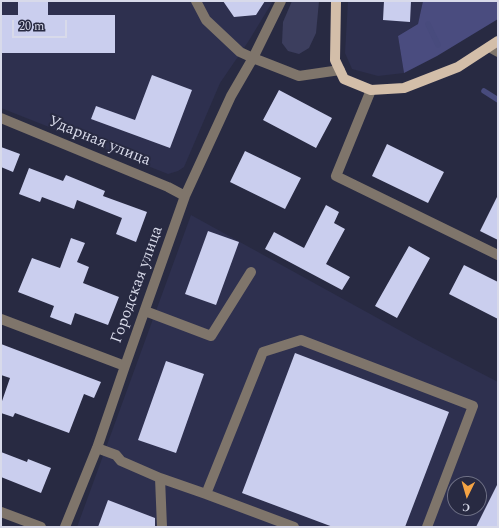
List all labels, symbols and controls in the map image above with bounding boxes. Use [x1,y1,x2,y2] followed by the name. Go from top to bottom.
[14,12,69,38] scale bar
[19,17,44,36] text: 20 m
[45,113,153,171] street label: Ударная улица
[108,224,168,346] street label: Городская улица
[447,476,487,516] north arrow
[461,499,471,516] text: С

